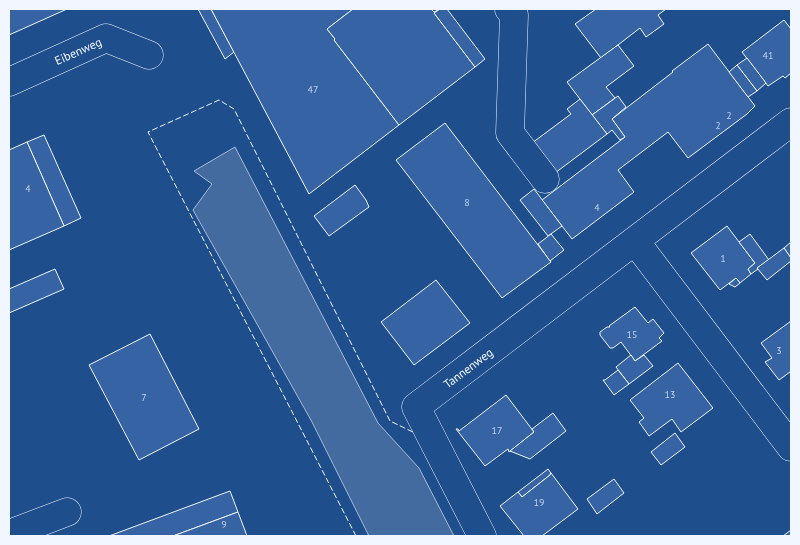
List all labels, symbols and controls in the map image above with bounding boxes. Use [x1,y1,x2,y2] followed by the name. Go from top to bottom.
[52,34,104,68] street label: Eibenweg
[763,49,773,62] house number: 41
[308,83,318,96] house number: 47
[726,109,732,122] house number: 2
[715,119,721,132] house number: 2
[25,182,31,195] house number: 4
[464,196,470,209] house number: 8
[594,201,600,214] house number: 4
[720,252,726,265] house number: 1
[627,328,637,341] house number: 15
[440,344,496,392] street label: Tannenweg
[776,344,782,357] house number: 3
[665,388,675,401] house number: 13
[141,391,147,404] house number: 7
[492,424,502,437] house number: 17
[534,496,544,509] house number: 19
[221,518,227,531] house number: 9

